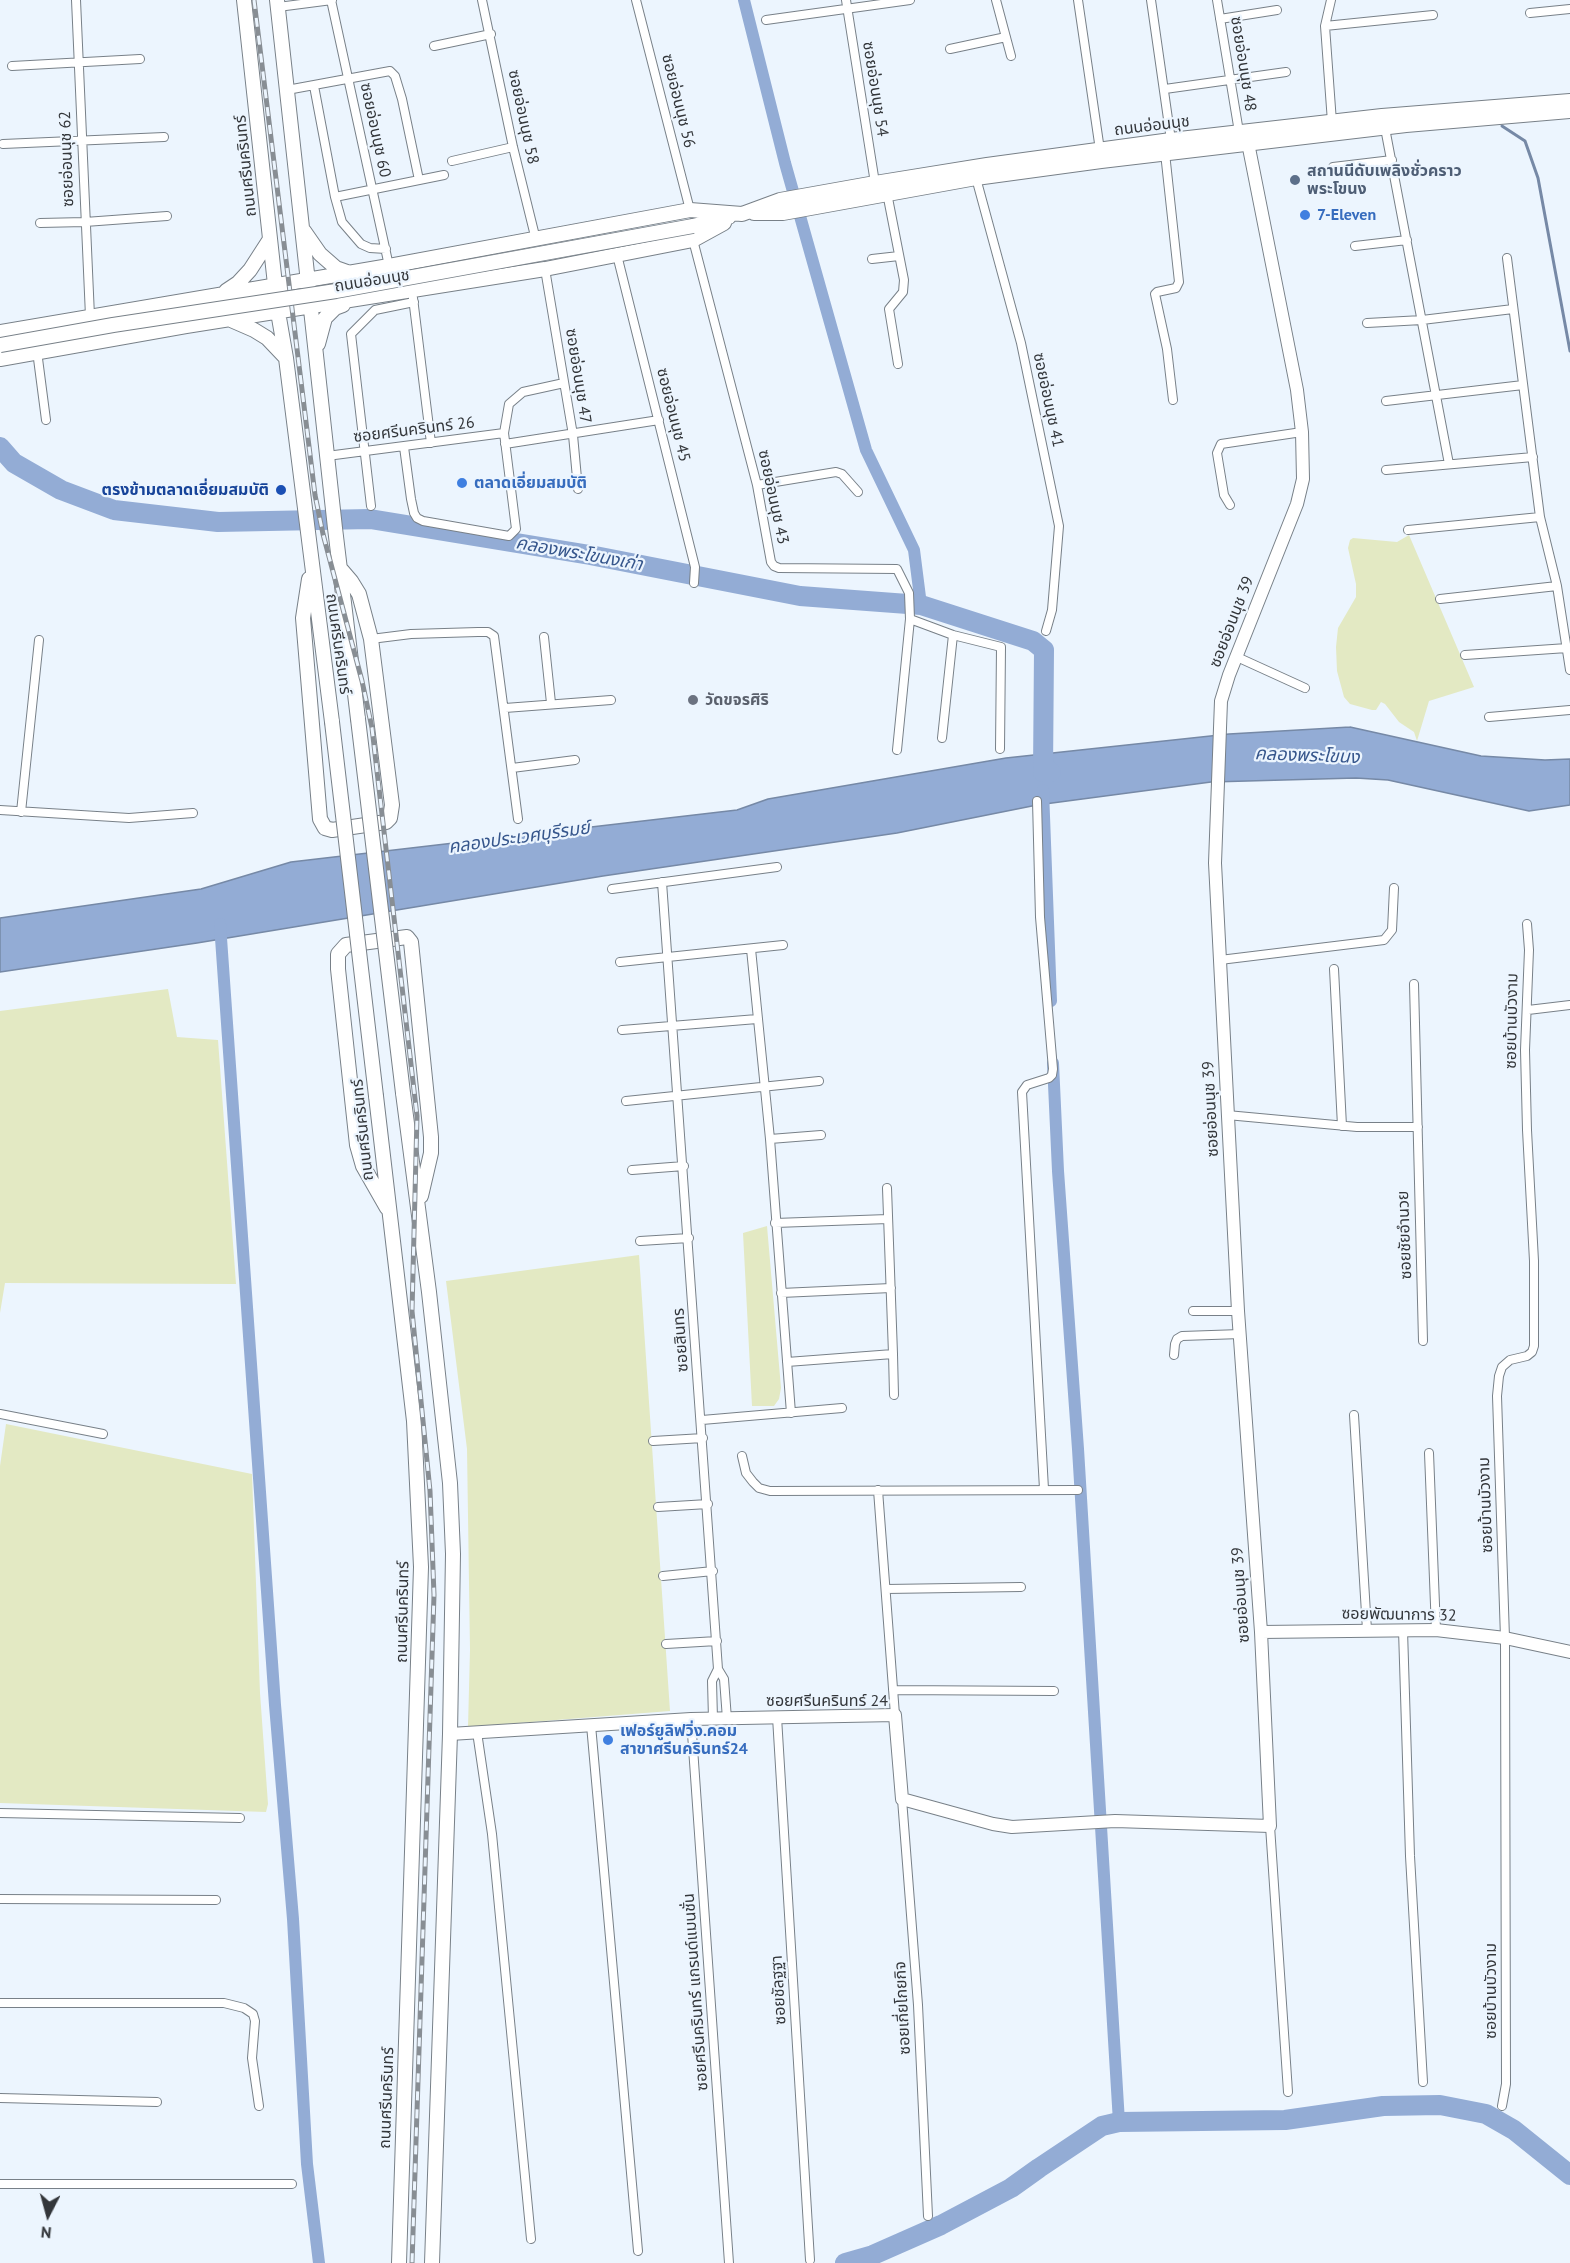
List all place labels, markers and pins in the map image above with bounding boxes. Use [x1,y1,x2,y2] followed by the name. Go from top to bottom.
[1307,161,1462,199] place label: สถานนีดับเพลิงชั่วคราว พระโขนง
[1288,173,1302,187] marker: สถานนีดับเพลิงชั่วคราว พระโขนง
[1317,205,1376,225] place label: 7-Eleven
[1298,208,1312,222] marker: 7-Eleven
[474,473,587,493] place label: ตลาดเอี่ยมสมบัติ
[455,476,469,490] marker: ตลาดเอี่ยมสมบัติ
[101,480,269,500] place label: ตรงข้ามตลาดเอี่ยมสมบัติ
[274,483,288,497] marker: ตรงข้ามตลาดเอี่ยมสมบัติ
[705,690,769,710] place label: วัดขจรศิริ
[686,693,700,707] marker: วัดขจรศิริ
[620,1721,748,1759] place label: เฟอร์ยูลิฟวิ่ง.คอม สาขาศรีนครินทร์24
[601,1733,615,1747] marker: เฟอร์ยูลิฟวิ่ง.คอม สาขาศรีนครินทร์24

